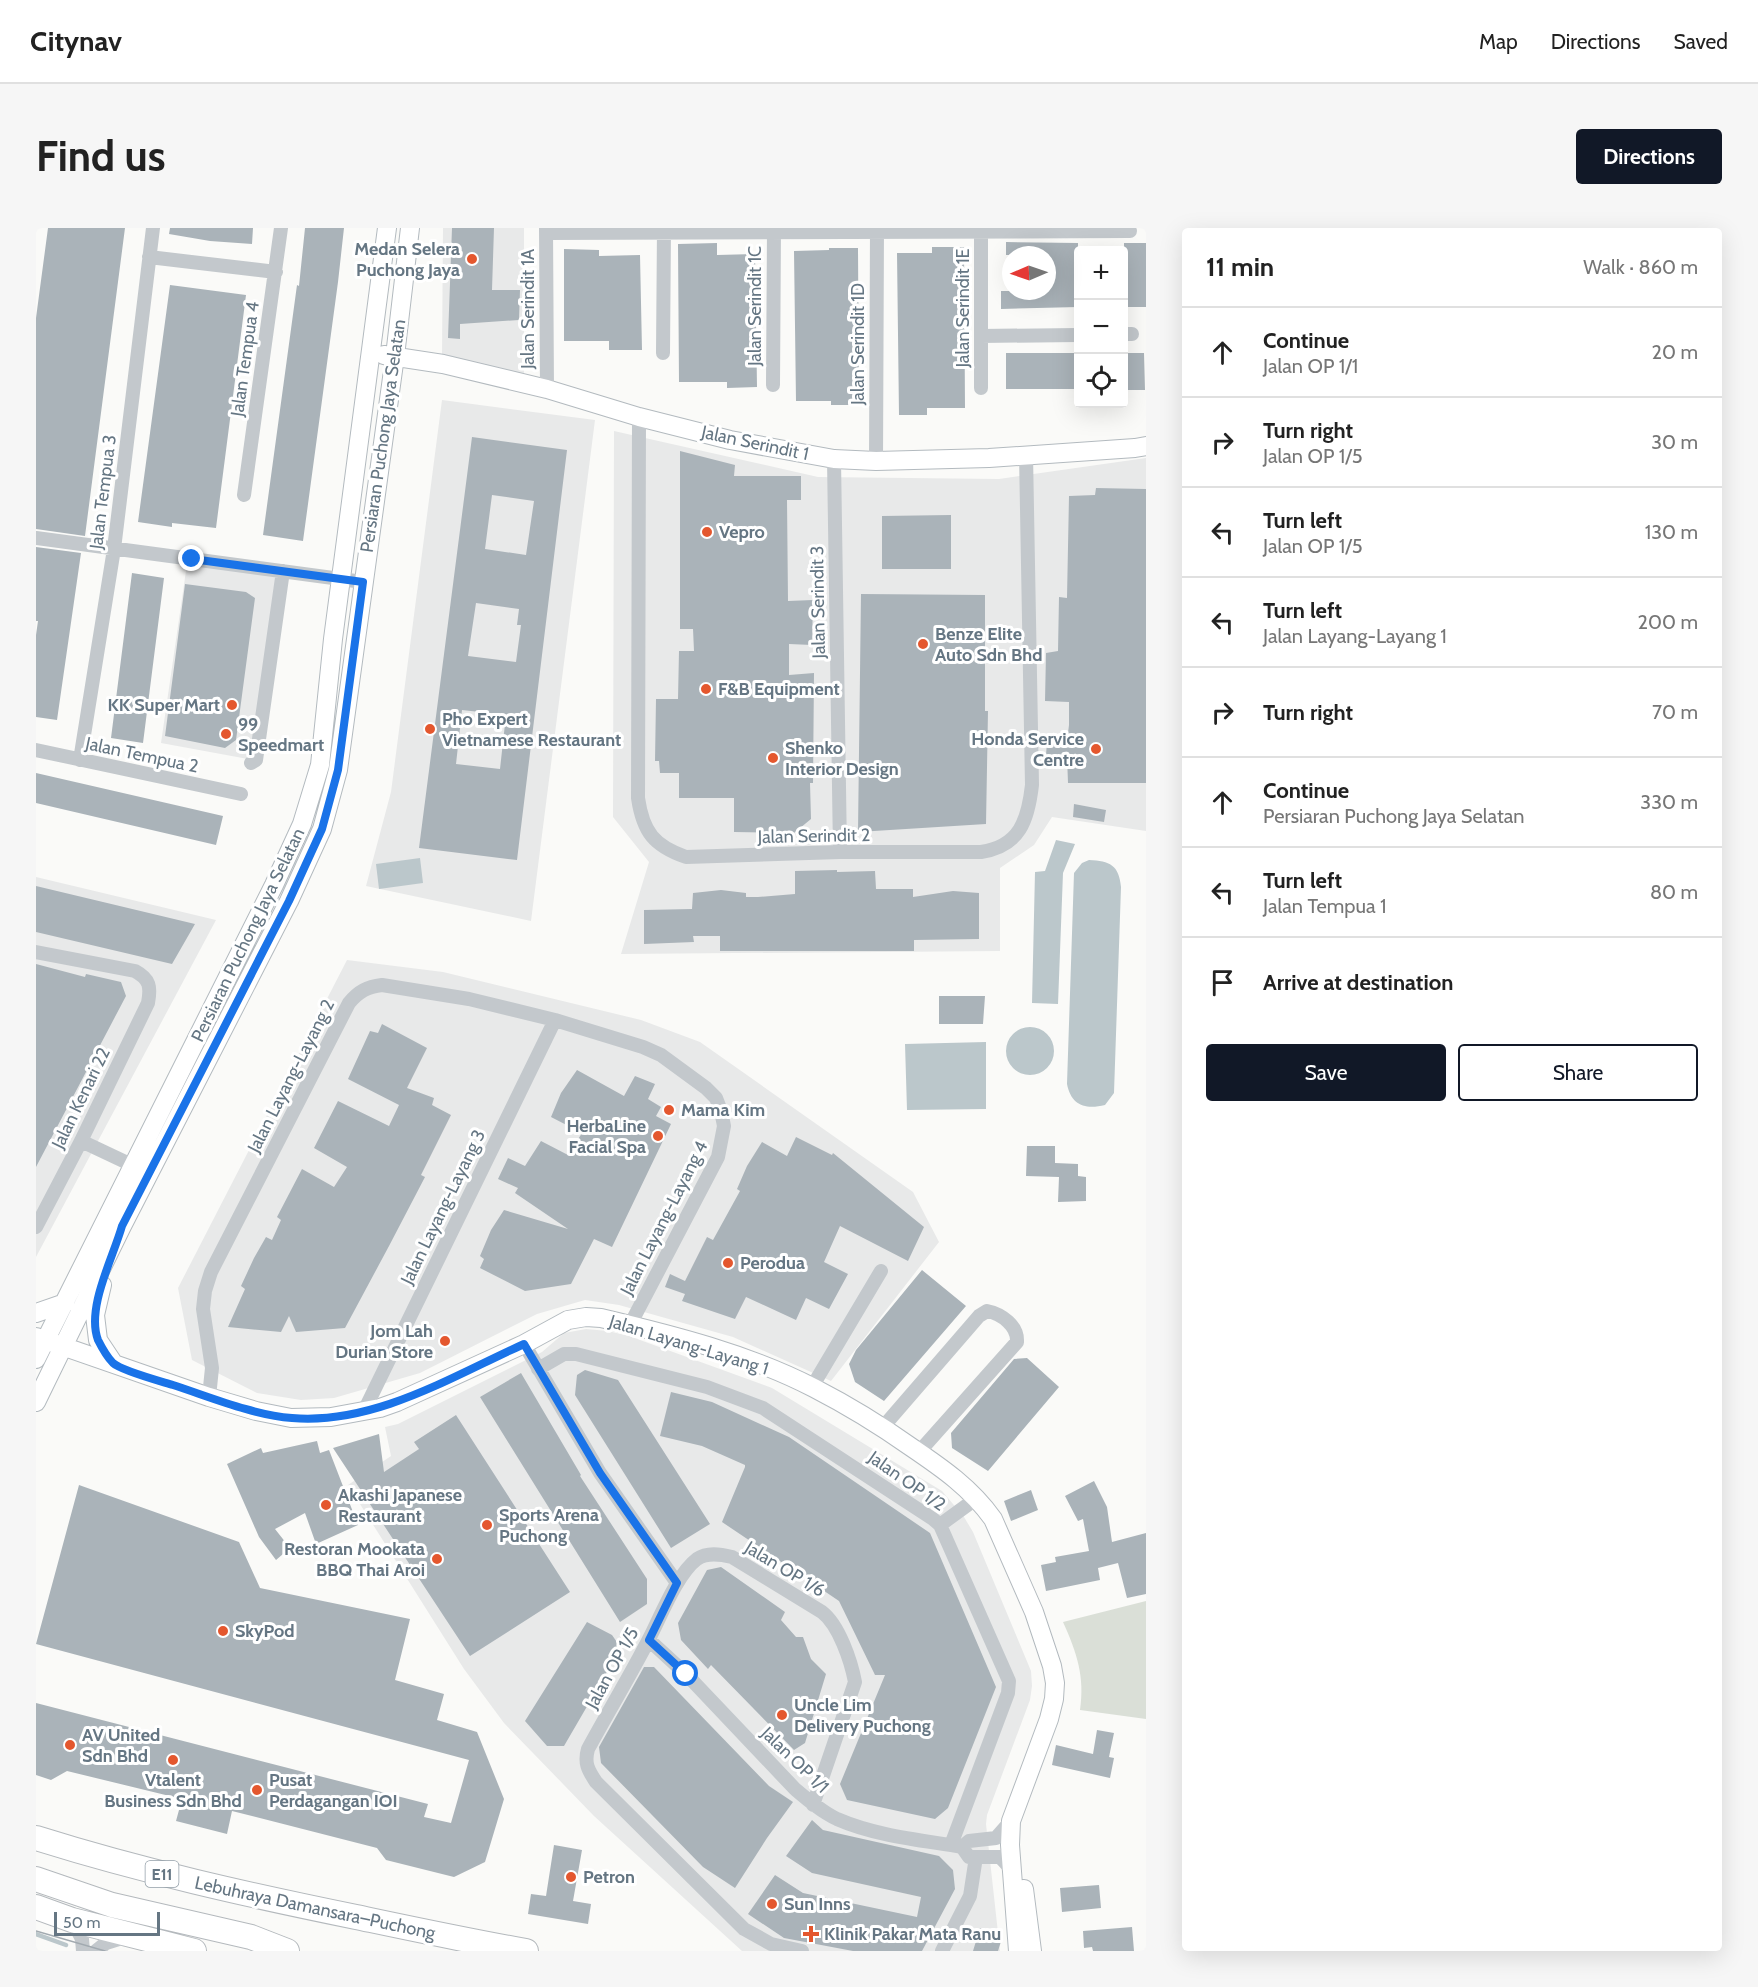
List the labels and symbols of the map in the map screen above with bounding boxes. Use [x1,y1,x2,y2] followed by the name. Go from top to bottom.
[354,238,460,281] place label: Medan Selera Puchong Jaya
[744,246,766,367] street label: Jalan Serindit 1C
[1002,246,1056,300] north arrow
[952,248,974,369] street label: Jalan Serindit 1E
[517,249,539,370] street label: Jalan Serindit 1A
[465,252,479,266] marker: Medan Selera Puchong Jaya
[847,283,869,406] street label: Jalan Serindit 1D
[226,300,264,419] street label: Jalan Tempua 4
[356,318,410,554] street label: Persiaran Puchong Jaya Selatan
[698,421,811,465] street label: Jalan Serindit 1
[85,434,121,551] street label: Jalan Tempua 3
[719,521,765,543] place label: Vepro
[700,525,714,539] marker: Vepro
[178,545,204,571] route end
[806,545,830,660] street label: Jalan Serindit 3
[935,623,1042,666] place label: Benze Elite Auto Sdn Bhd
[916,637,930,651] marker: Benze Elite Auto Sdn Bhd
[718,678,840,700] place label: F&B Equipment
[699,682,713,696] marker: F&B Equipment
[108,694,220,716] place label: KK Super Mart
[225,698,239,712] marker: KK Super Mart
[442,708,621,751] place label: Pho Expert Vietnamese Restaurant
[238,713,324,756] place label: 99 Speedmart
[423,722,437,736] marker: Pho Expert Vietnamese Restaurant
[219,727,233,741] marker: 99 Speedmart
[971,728,1084,771] place label: Honda Service Centre
[83,732,200,778] street label: Jalan Tempua 2
[785,737,899,780] place label: Shenko Interior Design
[1089,742,1103,756] marker: Honda Service Centre
[766,751,780,765] marker: Shenko Interior Design
[187,824,309,1046] street label: Persiaran Puchong Jaya Selatan
[756,824,871,848] street label: Jalan Serindit 2
[242,996,339,1157] street label: Jalan Layang-Layang 2
[47,1044,115,1153] street label: Jalan Kenari 22
[681,1099,765,1121] place label: Mama Kim
[662,1103,676,1117] marker: Mama Kim
[566,1115,646,1158] place label: HerbaLine Facial Spa
[396,1126,490,1289] street label: Jalan Layang-Layang 3
[651,1129,665,1143] marker: HerbaLine Facial Spa
[615,1137,712,1300] street label: Jalan Layang-Layang 4
[740,1252,805,1274] place label: Perodua
[721,1256,735,1270] marker: Perodua
[606,1310,771,1380] street label: Jalan Layang-Layang 1
[335,1320,433,1363] place label: Jom Lah Durian Store
[438,1334,452,1348] marker: Jom Lah Durian Store
[863,1446,950,1516] street label: Jalan OP 1/2
[338,1484,462,1527] place label: Akashi Japanese Restaurant
[319,1498,333,1512] marker: Akashi Japanese Restaurant
[499,1504,599,1547] place label: Sports Arena Puchong
[480,1518,494,1532] marker: Sports Arena Puchong
[740,1536,829,1602] street label: Jalan OP 1/6
[284,1538,425,1581] place label: Restoran Mookata BBQ Thai Aroi
[430,1552,444,1566] marker: Restoran Mookata BBQ Thai Aroi
[235,1620,295,1642] place label: SkyPod
[580,1623,643,1713] street label: Jalan OP 1/5
[216,1624,230,1638] marker: SkyPod
[672,1660,698,1686] route start
[794,1694,931,1737] place label: Uncle Lim Delivery Puchong
[775,1708,789,1722] marker: Uncle Lim Delivery Puchong
[756,1722,834,1798] street label: Jalan OP 1/1
[82,1724,160,1767] place label: AV United Sdn Bhd
[63,1738,77,1752] marker: AV United Sdn Bhd
[166,1753,180,1767] marker: Vtalent Business Sdn Bhd
[104,1769,242,1812] place label: Vtalent Business Sdn Bhd
[269,1769,398,1812] place label: Pusat Perdagangan IOI
[250,1783,264,1797] marker: Pusat Perdagangan IOI
[146,1861,178,1887] road number: E11
[583,1866,635,1888] place label: Petron
[564,1870,578,1884] marker: Petron
[193,1872,438,1944] street label: Lebuhraya Damansara–Puchong
[784,1893,851,1915] place label: Sun Inns
[765,1897,779,1911] marker: Sun Inns
[54,1909,160,1936] scale bar
[824,1923,1001,1945] place label: Klinik Pakar Mata Ranu
[802,1925,820,1943] marker: Klinik Pakar Mata Ranu

